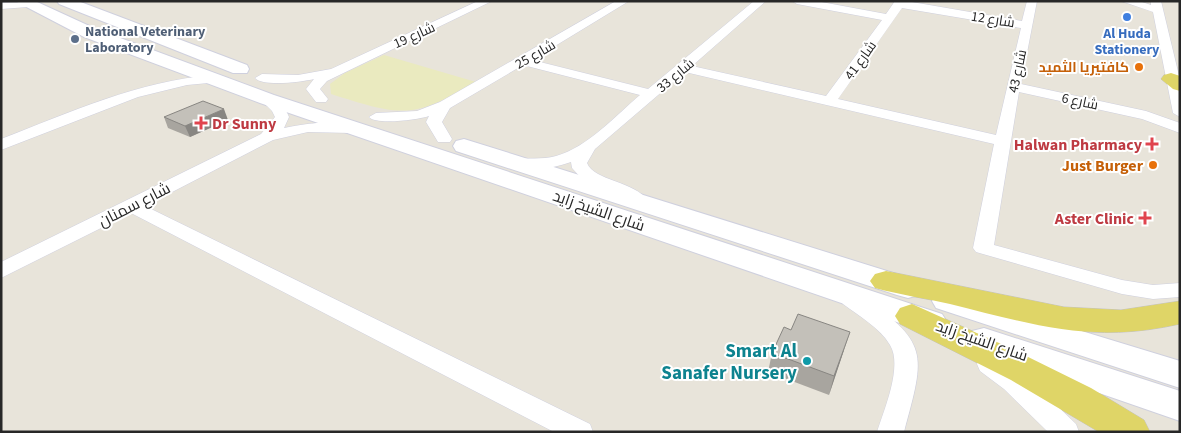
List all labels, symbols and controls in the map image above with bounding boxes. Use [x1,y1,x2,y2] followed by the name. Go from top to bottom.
[970,7,1016,33] street label: شارع 12
[1121,11,1133,23] marker: Al Huda Stationery
[390,18,439,54] street label: شارع 19
[85,22,206,58] place label: National Veterinary Laboratory
[1095,24,1160,60] place label: Al Huda Stationery
[69,33,81,45] marker: National Veterinary Laboratory
[512,35,559,74] street label: شارع 25
[840,37,882,84] street label: شارع 41
[1004,48,1032,95] street label: شارع 43
[652,54,699,98] street label: شارع 33
[1039,58,1129,78] place label: كافتيريا الثميد
[1133,61,1145,73] marker: كافتيريا الثميد
[1060,88,1100,116] street label: شارع 6
[212,113,277,135] place label: Dr Sunny
[194,116,208,130] marker: Dr Sunny
[1014,134,1143,156] place label: Halwan Pharmacy
[1146,138,1158,150] marker: Halwan Pharmacy
[1062,155,1144,177] place label: Just Burger
[1147,159,1159,171] marker: Just Burger
[95,177,174,232] street label: شارع سمنان
[550,185,648,237] street label: شارع الشيخ زايد
[1054,208,1134,230] place label: Aster Clinic
[1138,211,1152,225] marker: Aster Clinic
[933,315,1031,367] street label: شارع الشيخ زايد
[661,338,798,387] place label: Smart Al Sanafer Nursery
[801,355,813,367] marker: Smart Al Sanafer Nursery

